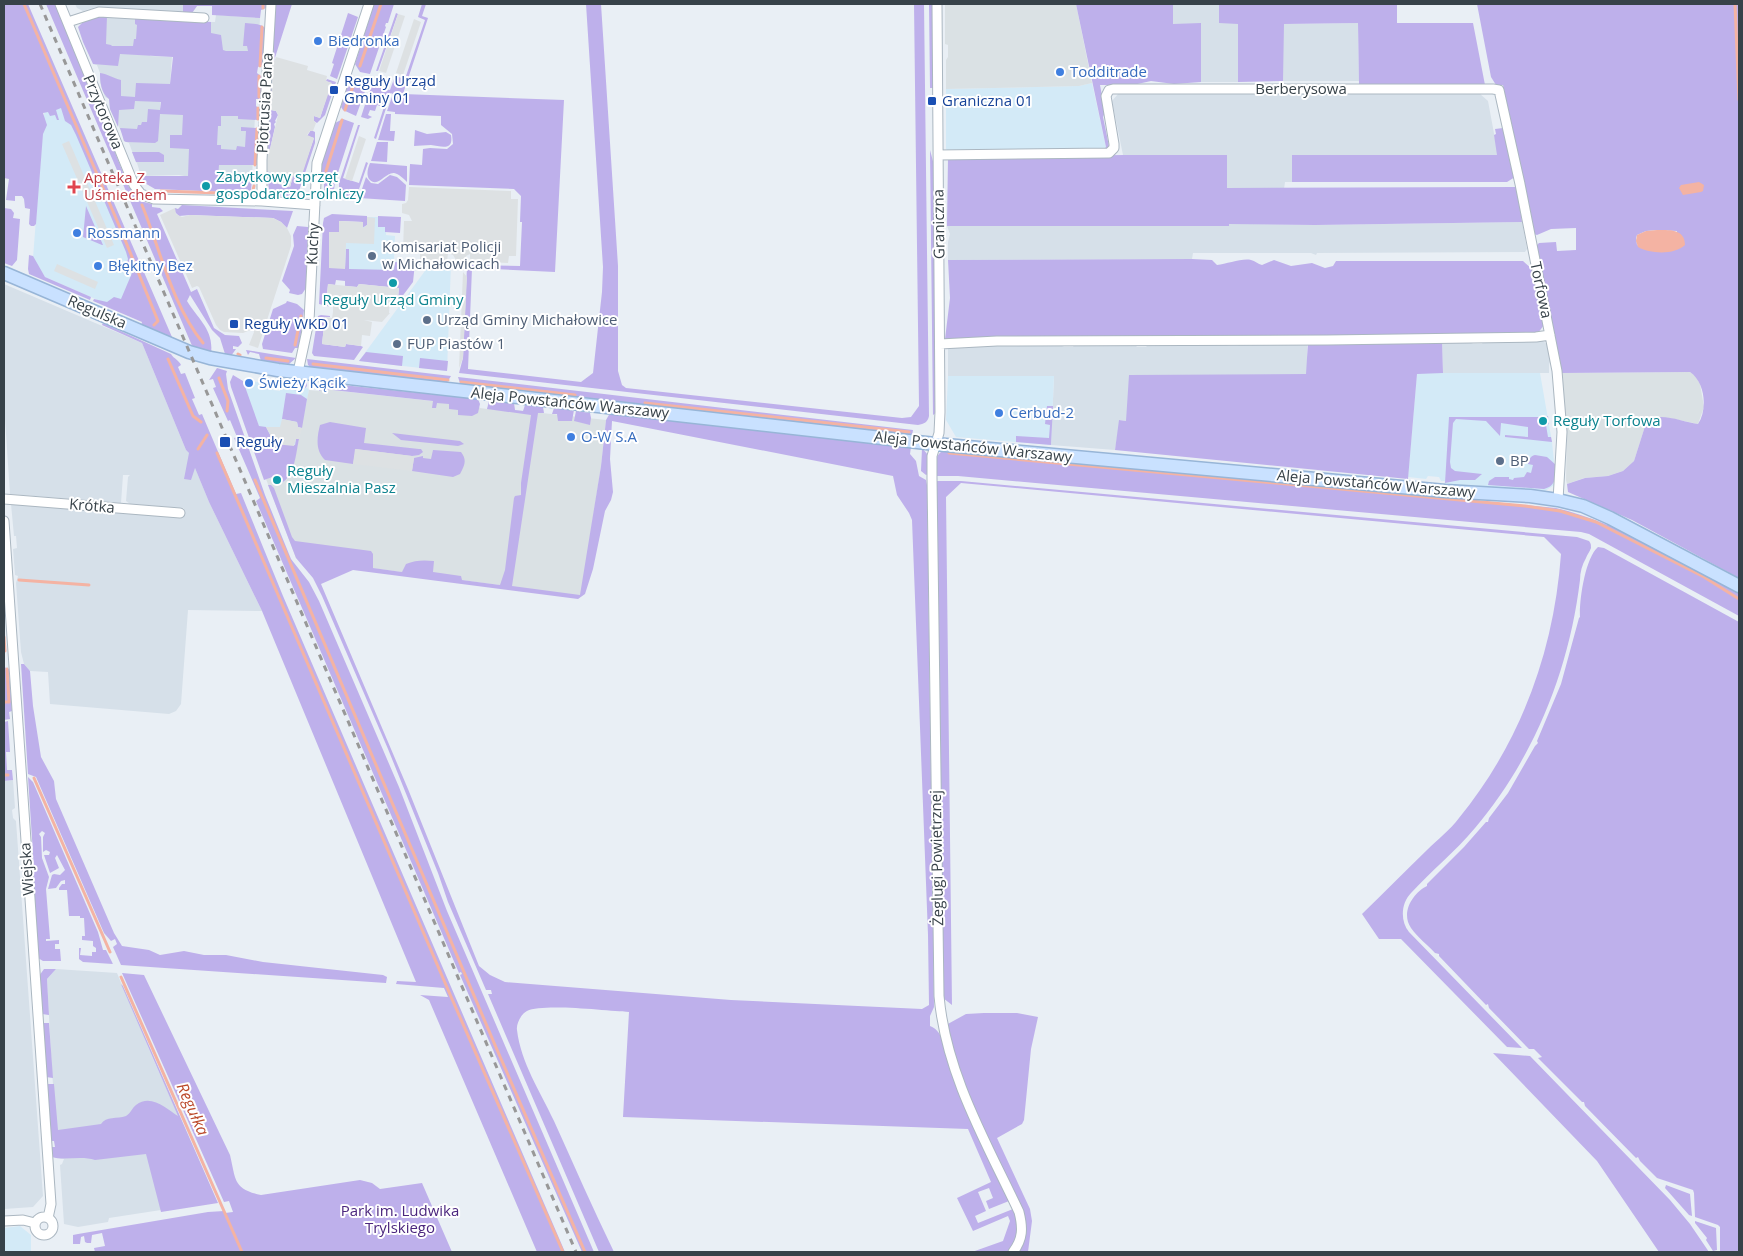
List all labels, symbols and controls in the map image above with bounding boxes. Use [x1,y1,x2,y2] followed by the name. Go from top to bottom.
[328,30,400,50] place label: Biedronka
[312,35,324,47] marker: Biedronka
[251,52,277,154] street label: Piotrusia Pana
[1070,61,1147,81] place label: Todditrade
[1054,66,1066,78] marker: Todditrade
[344,70,436,107] place label: Reguły Urząd Gminy 01
[79,71,129,152] street label: Przytorowa
[1255,78,1347,98] street label: Berberysowa
[328,84,340,96] marker: Reguły Urząd Gminy 01
[942,90,1033,110] place label: Graniczna 01
[926,95,938,107] marker: Graniczna 01
[216,166,364,203] place label: Zabytkowy sprzęt gospodarczo-rolniczy
[84,167,167,204] place label: Apteka Z Uśmiechem
[200,180,212,192] marker: Zabytkowy sprzęt gospodarczo-rolniczy
[68,181,80,193] marker: Apteka Z Uśmiechem
[927,189,949,259] street label: Graniczna
[87,222,160,242] place label: Rossmann
[301,222,323,266] street label: Kuchy
[71,227,83,239] marker: Rossmann
[382,236,501,273] place label: Komisariat Policji w Michałowicach
[366,250,378,262] marker: Komisariat Policji w Michałowicach
[108,255,193,275] place label: Błękitny Bez
[92,260,104,272] marker: Błękitny Bez
[1526,260,1558,320] street label: Torfowa
[387,277,399,289] marker: Reguły Urząd Gminy
[322,289,464,309] place label: Reguły Urząd Gminy
[65,290,130,332] street label: Regulska
[437,309,618,329] place label: Urząd Gminy Michałowice
[244,313,349,333] place label: Reguły WKD 01
[421,314,433,326] marker: Urząd Gminy Michałowice
[228,318,240,330] marker: Reguły WKD 01
[407,333,505,353] place label: FUP Piastów 1
[391,338,403,350] marker: FUP Piastów 1
[259,372,346,392] place label: Świeży Kącik
[243,377,255,389] marker: Świeży Kącik
[470,382,671,422] street label: Aleja Powstańców Warszawy
[1009,402,1074,422] place label: Cerbud-2
[993,407,1005,419] marker: Cerbud-2
[1553,410,1661,430] place label: Reguły Torfowa
[1537,415,1549,427] marker: Reguły Torfowa
[581,426,637,446] place label: O-W S.A
[873,426,1074,466] street label: Aleja Powstańców Warszawy
[236,431,283,451] place label: Reguły
[565,431,577,443] marker: O-W S.A
[218,435,232,449] marker: Reguły
[1510,450,1529,470] place label: BP
[1494,455,1506,467] marker: BP
[287,460,396,497] place label: Reguły Mieszalnia Pasz
[1276,464,1477,502] street label: Aleja Powstańców Warszawy
[271,474,283,486] marker: Reguły Mieszalnia Pasz
[68,493,116,517] street label: Krótka
[925,790,947,926] street label: Żeglugi Powietrznej
[14,842,38,896] street label: Wiejska
[172,1079,214,1139] water label: Regułka
[341,1200,459,1237] park label: Park im. Ludwika Trylskiego

